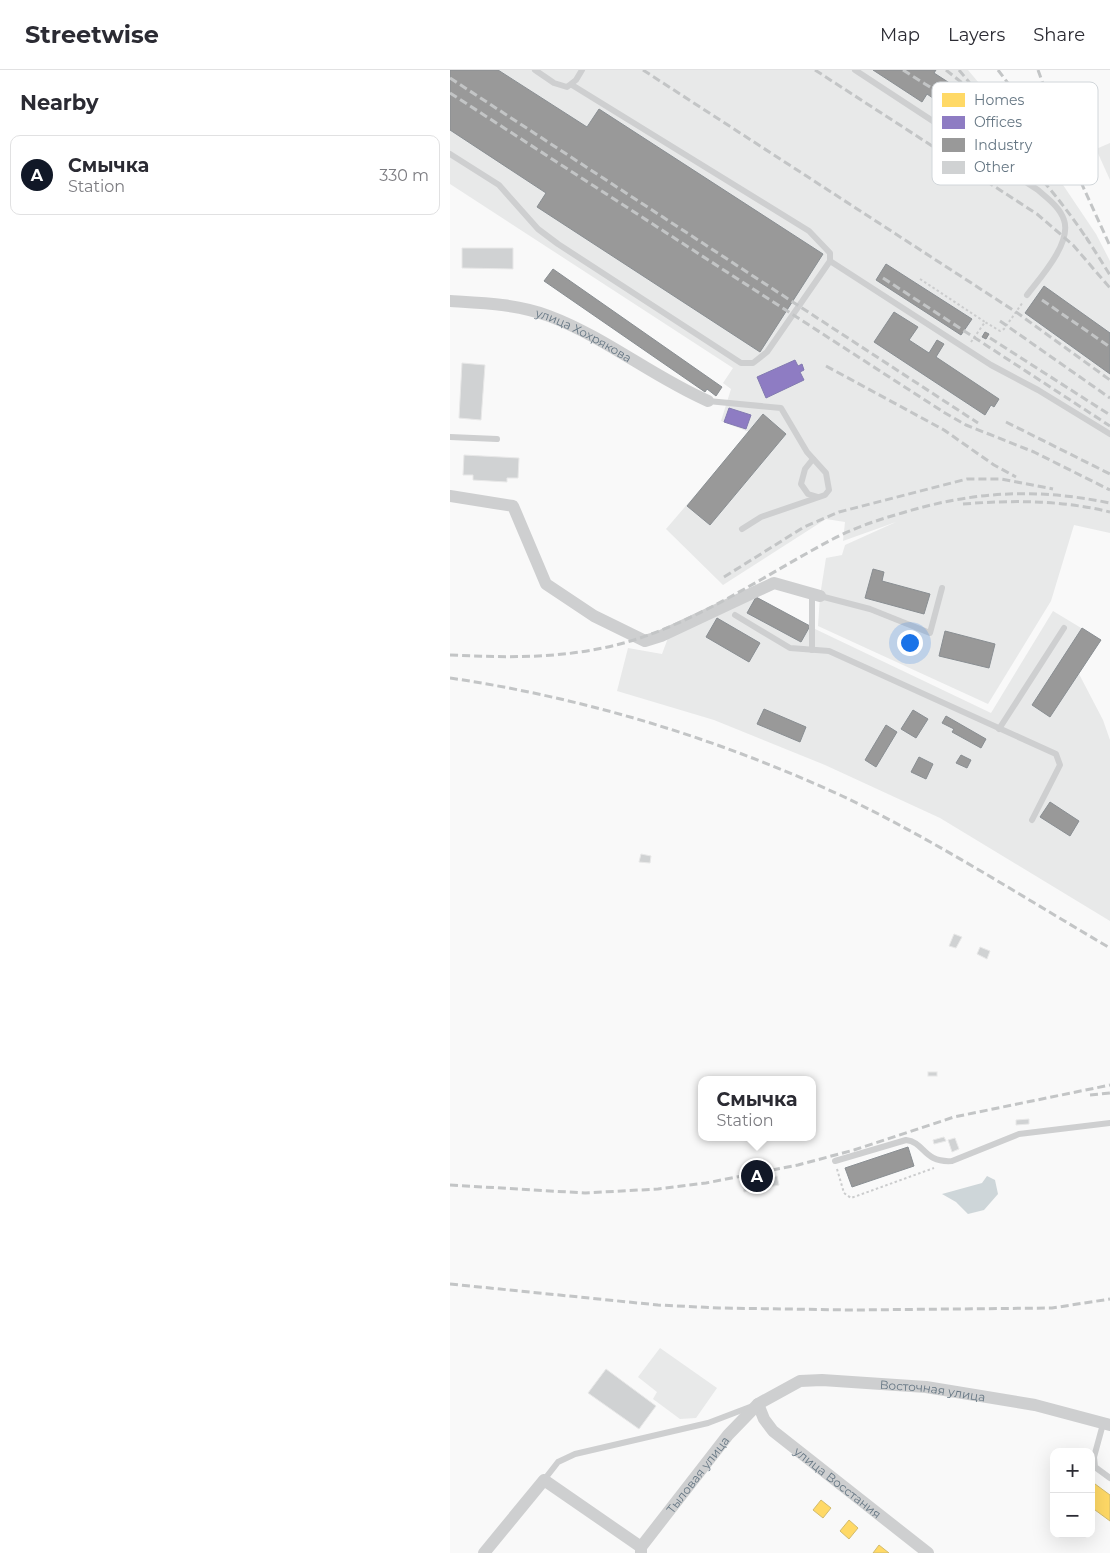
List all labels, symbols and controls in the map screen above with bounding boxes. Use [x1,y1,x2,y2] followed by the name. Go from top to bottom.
[25,20,159,49] text: Streetwise
[880,24,920,46] text: Map
[948,24,1005,46] text: Layers
[1033,24,1085,46] text: Share
[932,82,1098,185] legend
[20,90,99,115] text: Nearby
[974,91,1024,109] text: Homes
[974,113,1022,131] text: Offices
[974,136,1033,154] text: Industry
[68,154,149,177] text: Смычка
[974,158,1015,176] text: Other
[31,166,43,185] text: A
[379,166,429,185] text: 330 m
[68,177,125,196] text: Station
[533,304,635,365] street label: улица Хохрякова
[897,630,923,656] your location
[698,1076,816,1141] popup
[716,1088,798,1111] text: Смычка
[716,1111,774,1130] text: Station
[741,1157,773,1195] pin: A
[879,1376,987,1404] street label: Восточная улица
[663,1433,732,1516] street label: Тыловая улица
[791,1443,885,1521] street label: улица Восстания
[1050,1448,1095,1538] map controls
[1050,1448,1095,1493] button: +
[1050,1493,1095,1538] button: −

